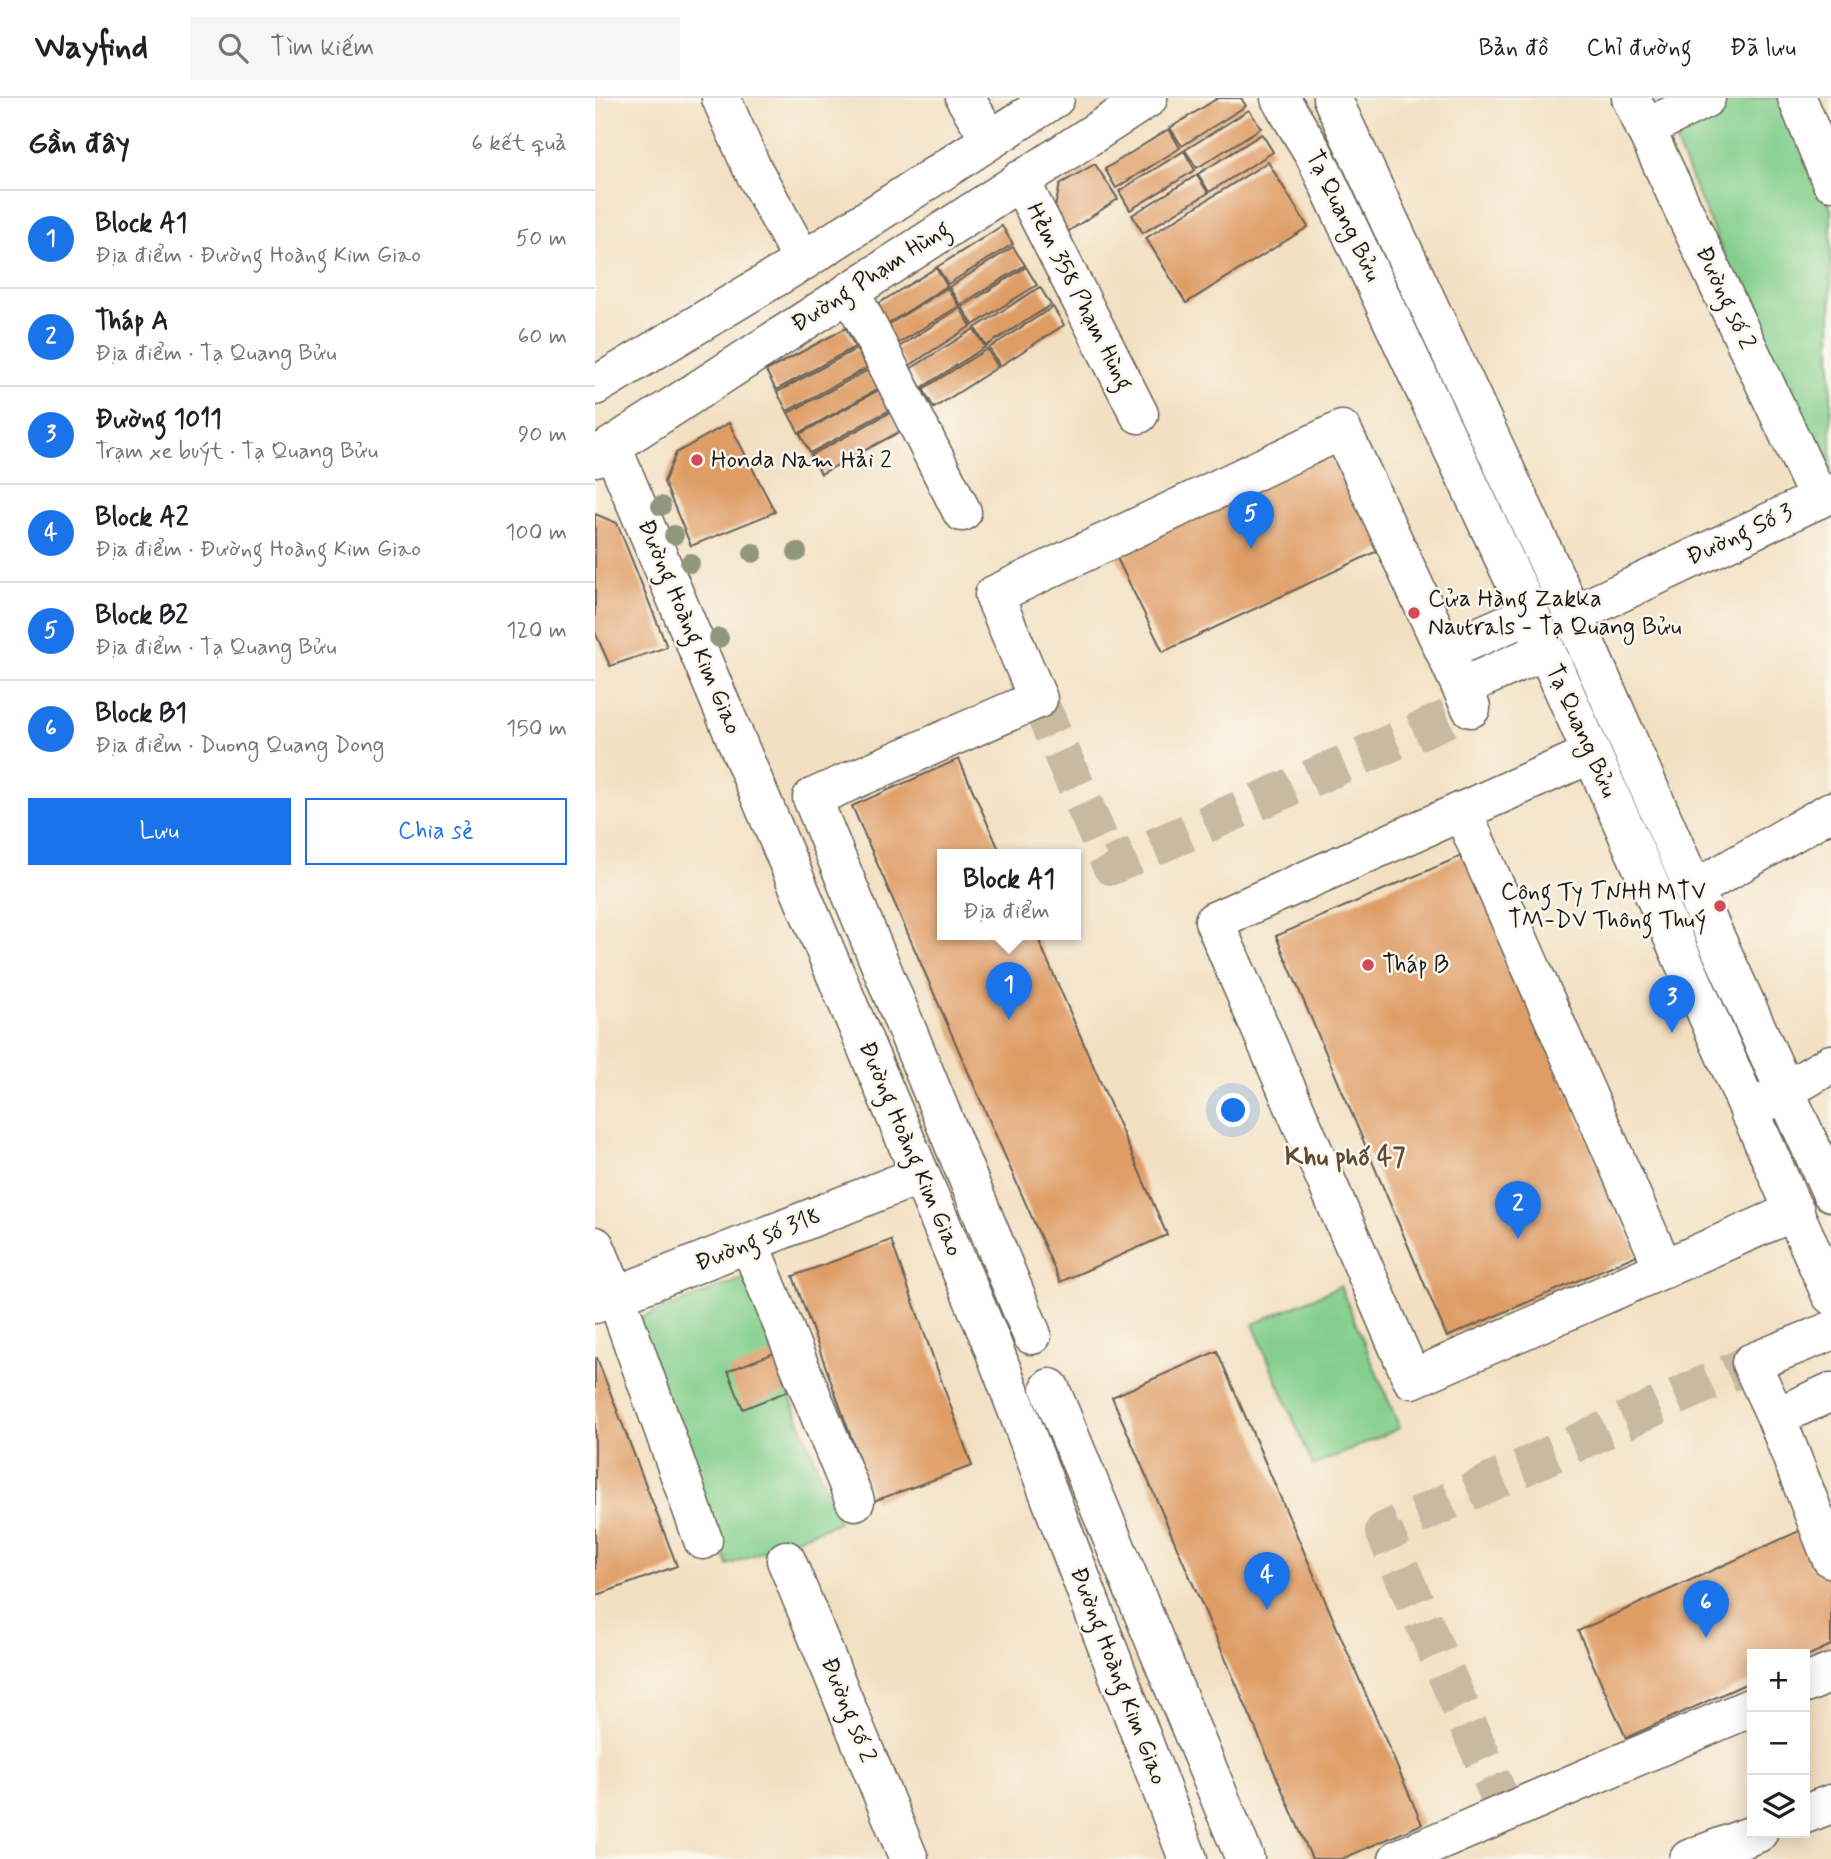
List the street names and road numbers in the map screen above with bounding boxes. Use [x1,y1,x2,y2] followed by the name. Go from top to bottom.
[1296,145,1388,288] street label: Tạ Quang Bửu
[1016,198,1140,397] street label: Hẻm 358 Phạm Hùng
[785,214,958,343] street label: Đường Phạm Hùng
[1685,241,1763,356] street label: Đường số 2
[1682,497,1800,576] street label: Đường Số 3
[627,515,748,740] street label: Đường Hoàng Kim Giao
[1536,659,1624,803] street label: Tạ Quang Bửu
[848,1037,969,1262] street label: Đường Hoàng Kim Giao
[690,1201,827,1282] street label: Đường số 318
[1059,1563,1174,1790] street label: Đường Hoàng Kim Giao
[810,1653,883,1769] street label: Đường số 2

